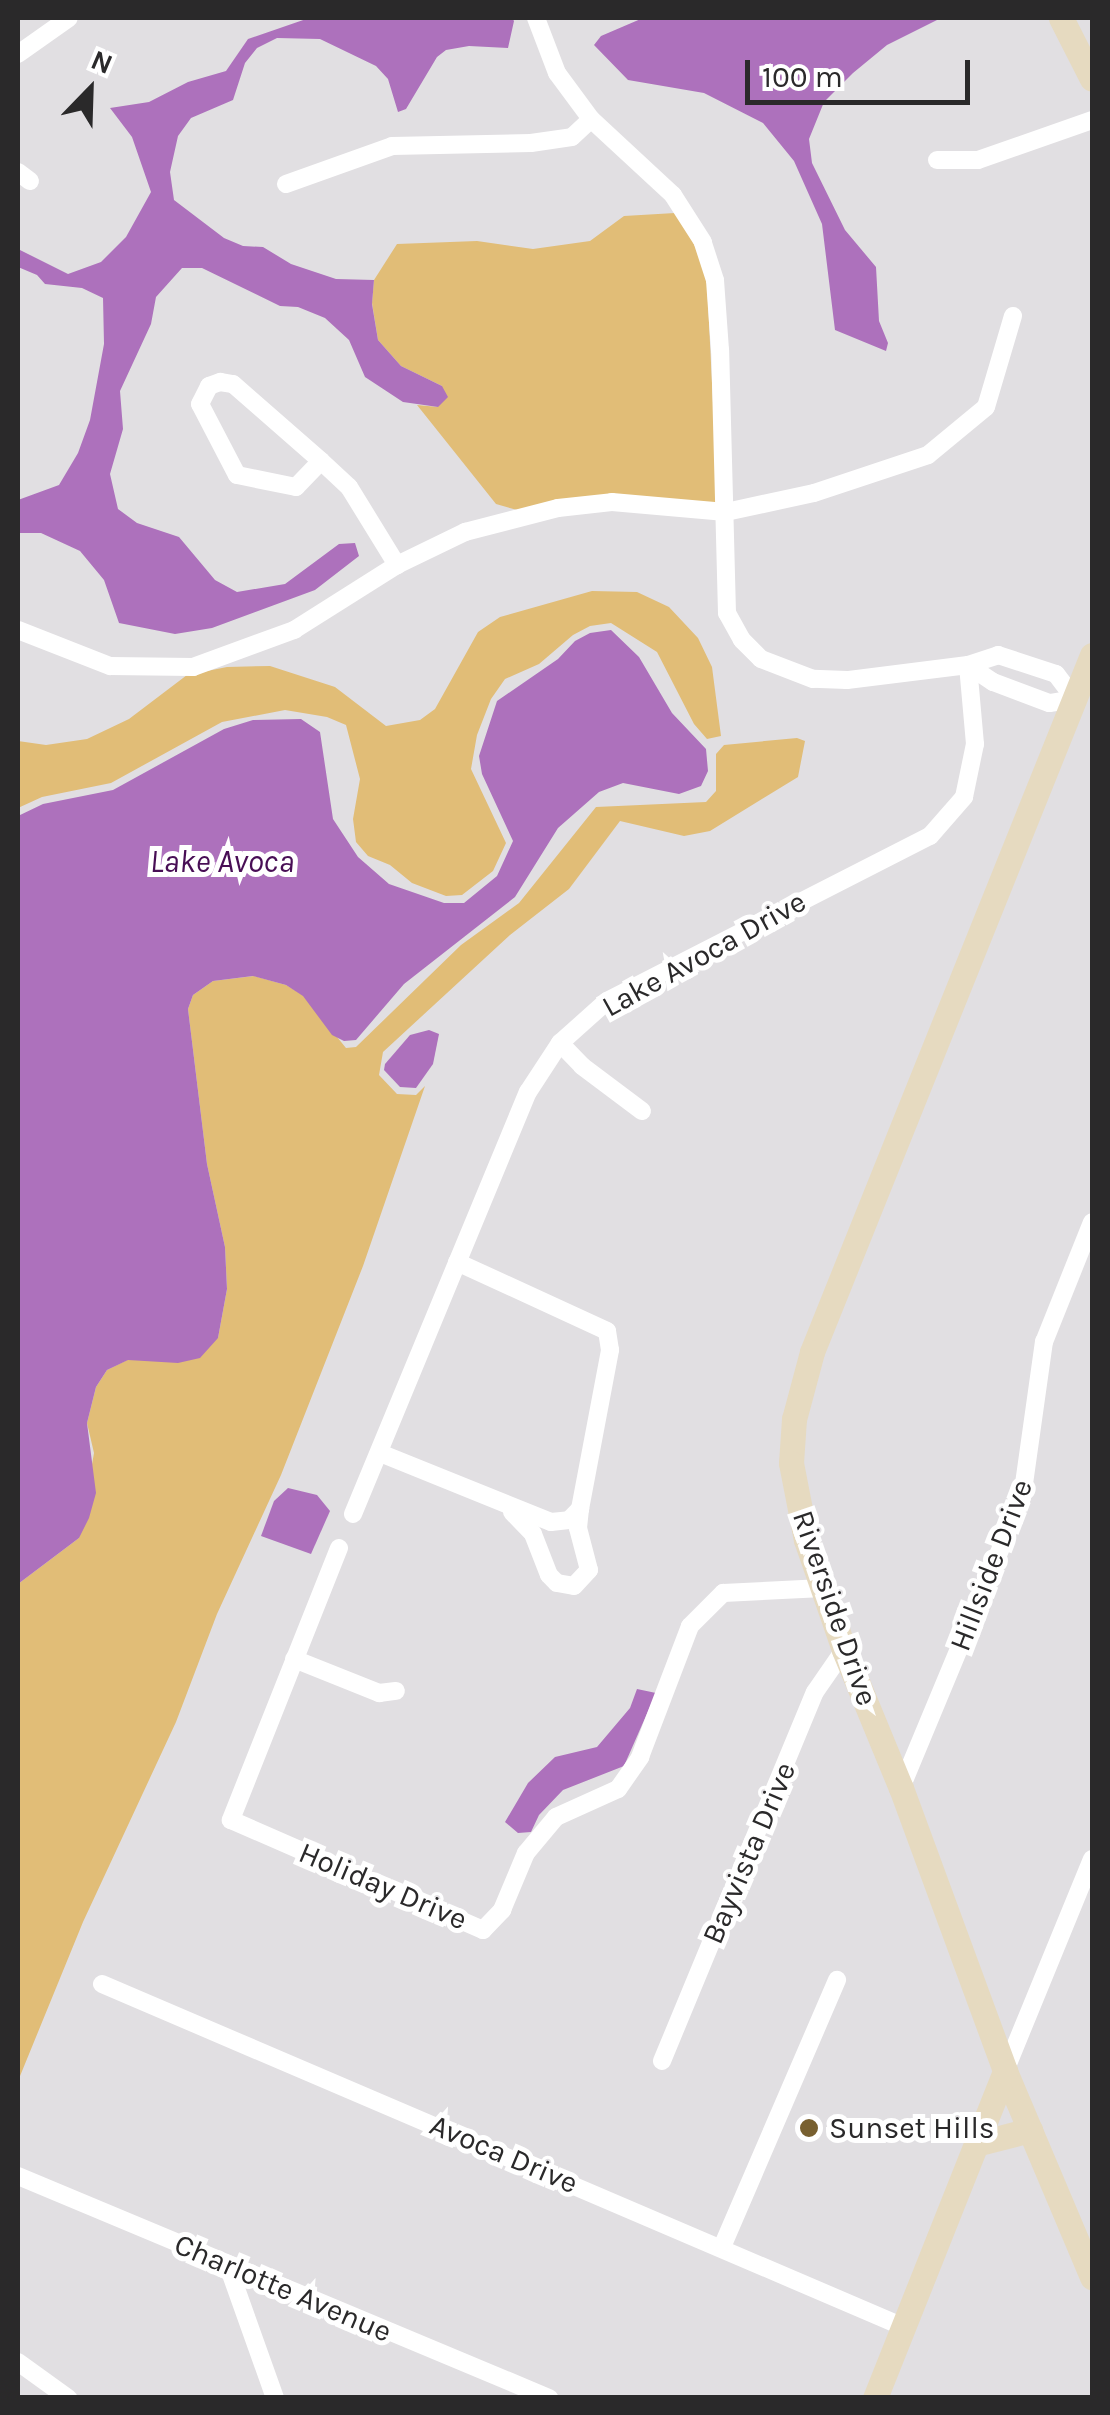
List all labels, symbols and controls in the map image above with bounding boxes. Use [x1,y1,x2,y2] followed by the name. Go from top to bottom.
[40,40,140,140] north arrow
[750,40,975,102] scale bar
[86,43,118,81] text: N
[762,59,843,95] text: 100 m
[150,843,294,881] water label: Lake Avoca
[596,883,812,1025] street label: Lake Avoca Drive
[942,1474,1040,1656] street label: Hillside Drive
[785,1506,885,1710] street label: Riverside Drive
[695,1757,803,1949] street label: Bayvista Drive
[293,1834,473,1938] street label: Holiday Drive
[425,2107,583,2201] street label: Avoca Drive
[829,2110,995,2146] place label: Sunset Hills
[798,2117,820,2139] marker: Sunset Hills
[169,2226,397,2350] street label: Charlotte Avenue

